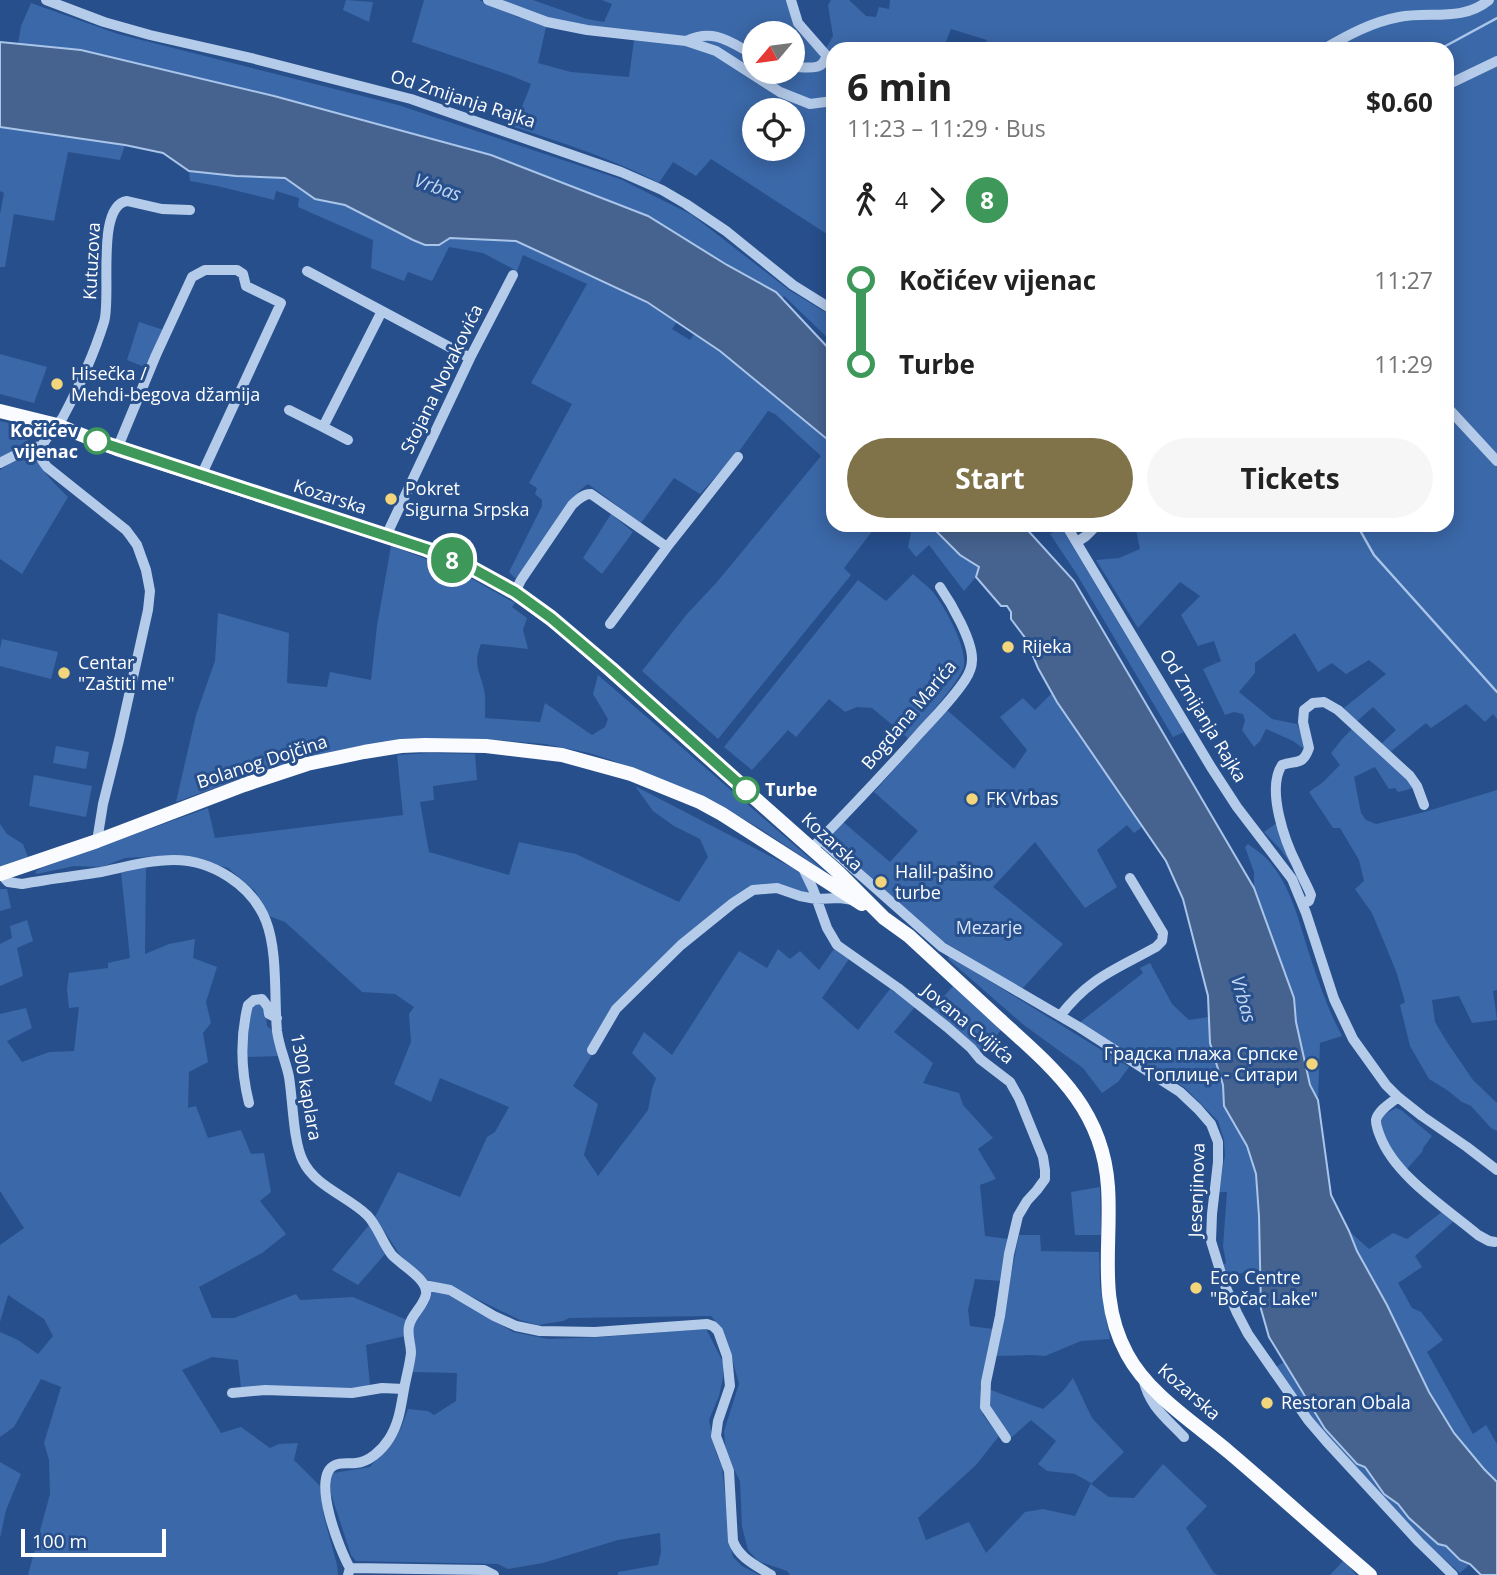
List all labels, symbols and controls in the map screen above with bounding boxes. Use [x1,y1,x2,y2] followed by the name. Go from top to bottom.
[742,21,805,84] north arrow
[742,21,805,161] map controls
[847,60,952,112] text: 6 min
[388,63,539,133] street label: Od Zmijanja Rajka
[1366,84,1433,120] text: $0.60
[742,98,805,161] button: locate
[847,112,1046,144] text: 11:23 – 11:29 · Bus
[411,167,465,207] water label: Vrbas
[847,181,885,219] icon: walk
[918,181,956,219] icon: forward
[980,183,994,216] text: 8
[895,184,908,216] text: 4
[77,221,105,300] street label: Kutuzova
[899,262,1096,298] text: Kočićev vijenac
[1374,264,1433,296] text: 11:27
[395,300,488,457] street label: Stojana Novakovića
[899,346,975,382] text: Turbe
[1374,348,1433,380] text: 11:29
[71,361,260,406] place label: Hisečka / Mehdi-begova džamija
[49,376,65,392] marker: Hisečka / Mehdi-begova džamija
[10,418,79,463] place label: Kočićev vijenac
[84,428,110,454] marker: Kočićev vijenac
[847,438,1133,518] button: Start
[1147,438,1433,518] button: Tickets
[291,473,370,519] street label: Kozarska
[405,476,530,521] place label: Pokret Sigurna Srpska
[383,491,399,507] marker: Pokret Sigurna Srpska
[429,537,475,583] line badge: 8
[445,543,459,576] text: 8
[1022,634,1072,658] place label: Rijeka
[1000,639,1016,655] marker: Rijeka
[1155,645,1253,786] street label: Od Zmijanja Rajka
[78,650,175,695] place label: Centar "Zaštiti me"
[855,655,961,774] street label: Bogdana Marića
[56,665,72,681] marker: Centar "Zaštiti me"
[193,729,330,793] street label: Bolanog Dojčina
[733,777,759,803] marker: Turbe
[765,777,817,801] place label: Turbe
[986,786,1059,810] place label: FK Vrbas
[964,791,980,807] marker: FK Vrbas
[797,807,869,876] street label: Kozarska
[895,859,994,904] place label: Halil-pašino turbe
[873,874,889,890] marker: Halil-pašino turbe
[956,915,1022,939] park label: Mezarje
[1225,972,1263,1026] water label: Vrbas
[916,976,1020,1069] street label: Jovana Cvijića
[286,1031,328,1142] street label: 1300 kaplara
[1104,1041,1298,1086] place label: Градска плажа Српске Топлице - Ситари
[1304,1056,1320,1072] marker: Градска плажа Српске Топлице - Ситари
[1182,1142,1210,1240] street label: Jesenjinova
[1210,1265,1318,1310] place label: Eco Centre "Bočac Lake"
[1188,1280,1204,1296] marker: Eco Centre "Bočac Lake"
[1153,1357,1226,1425] street label: Kozarska
[1281,1390,1411,1414] place label: Restoran Obala
[1259,1395,1275,1411] marker: Restoran Obala
[21,1526,166,1558] scale bar
[32,1528,87,1554] text: 100 m

